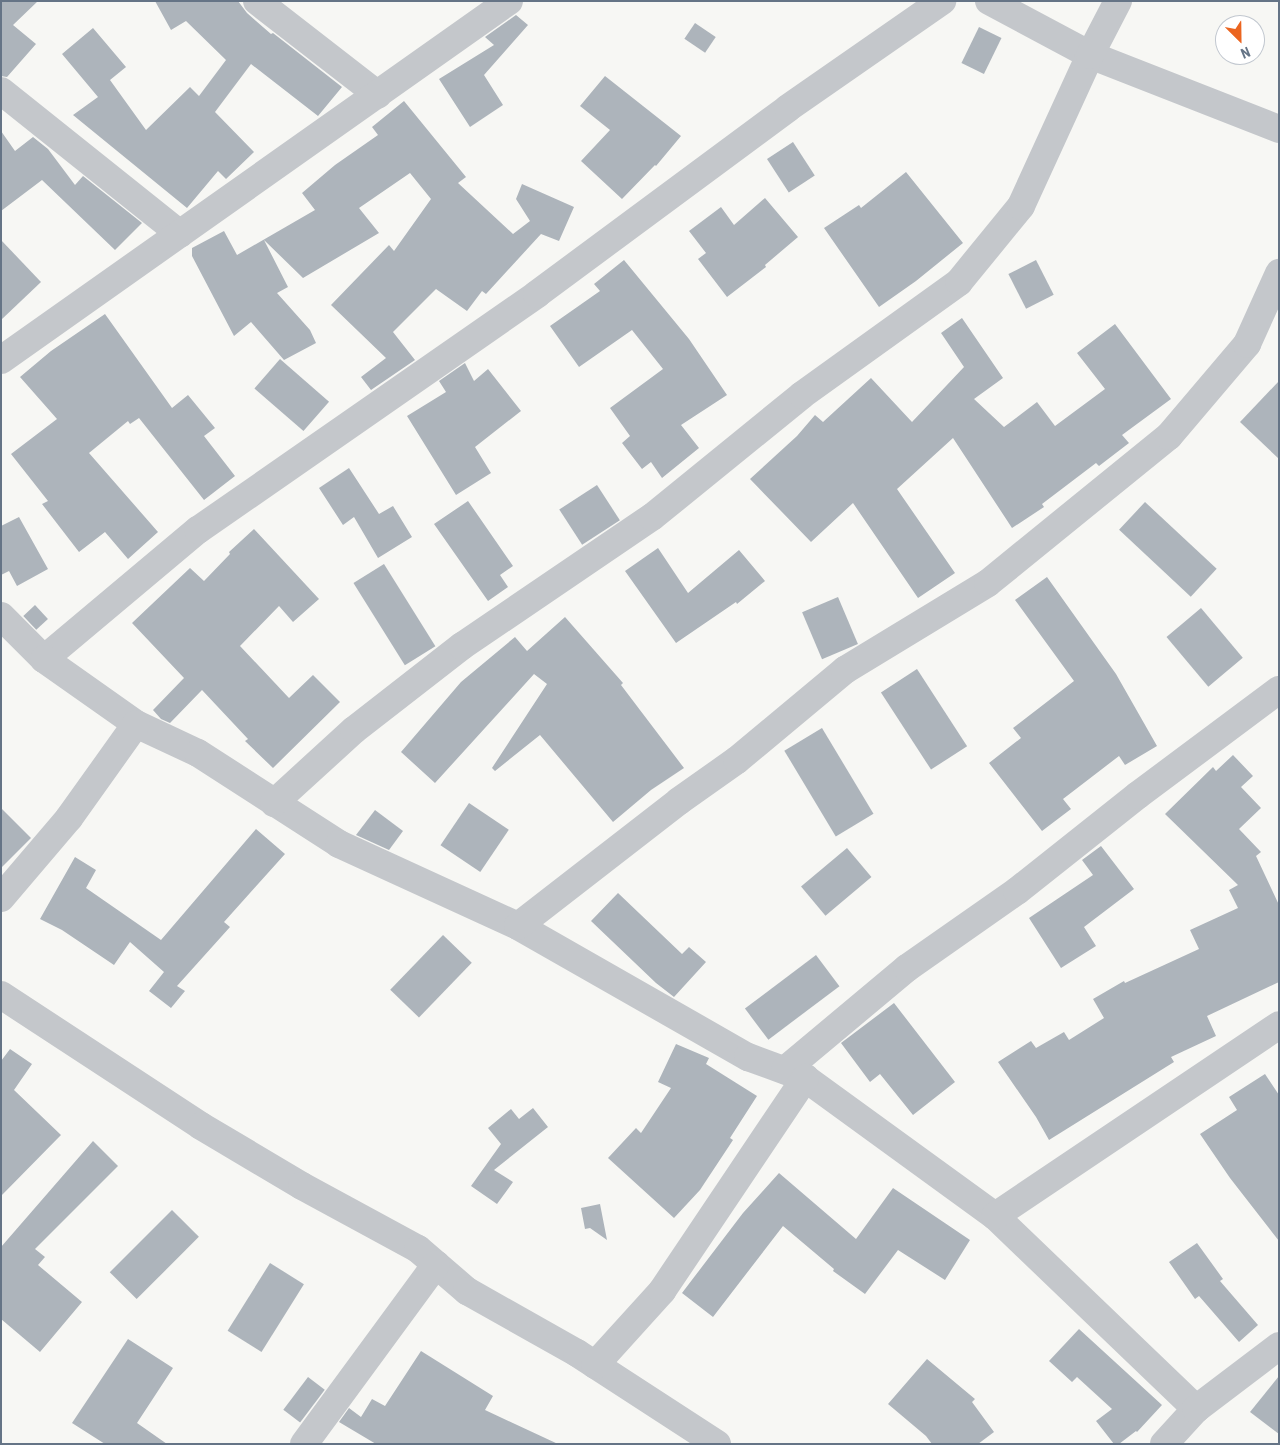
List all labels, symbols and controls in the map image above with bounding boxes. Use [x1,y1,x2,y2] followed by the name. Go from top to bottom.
[1215,15,1265,65] north arrow
[1238,44,1253,62] text: N

